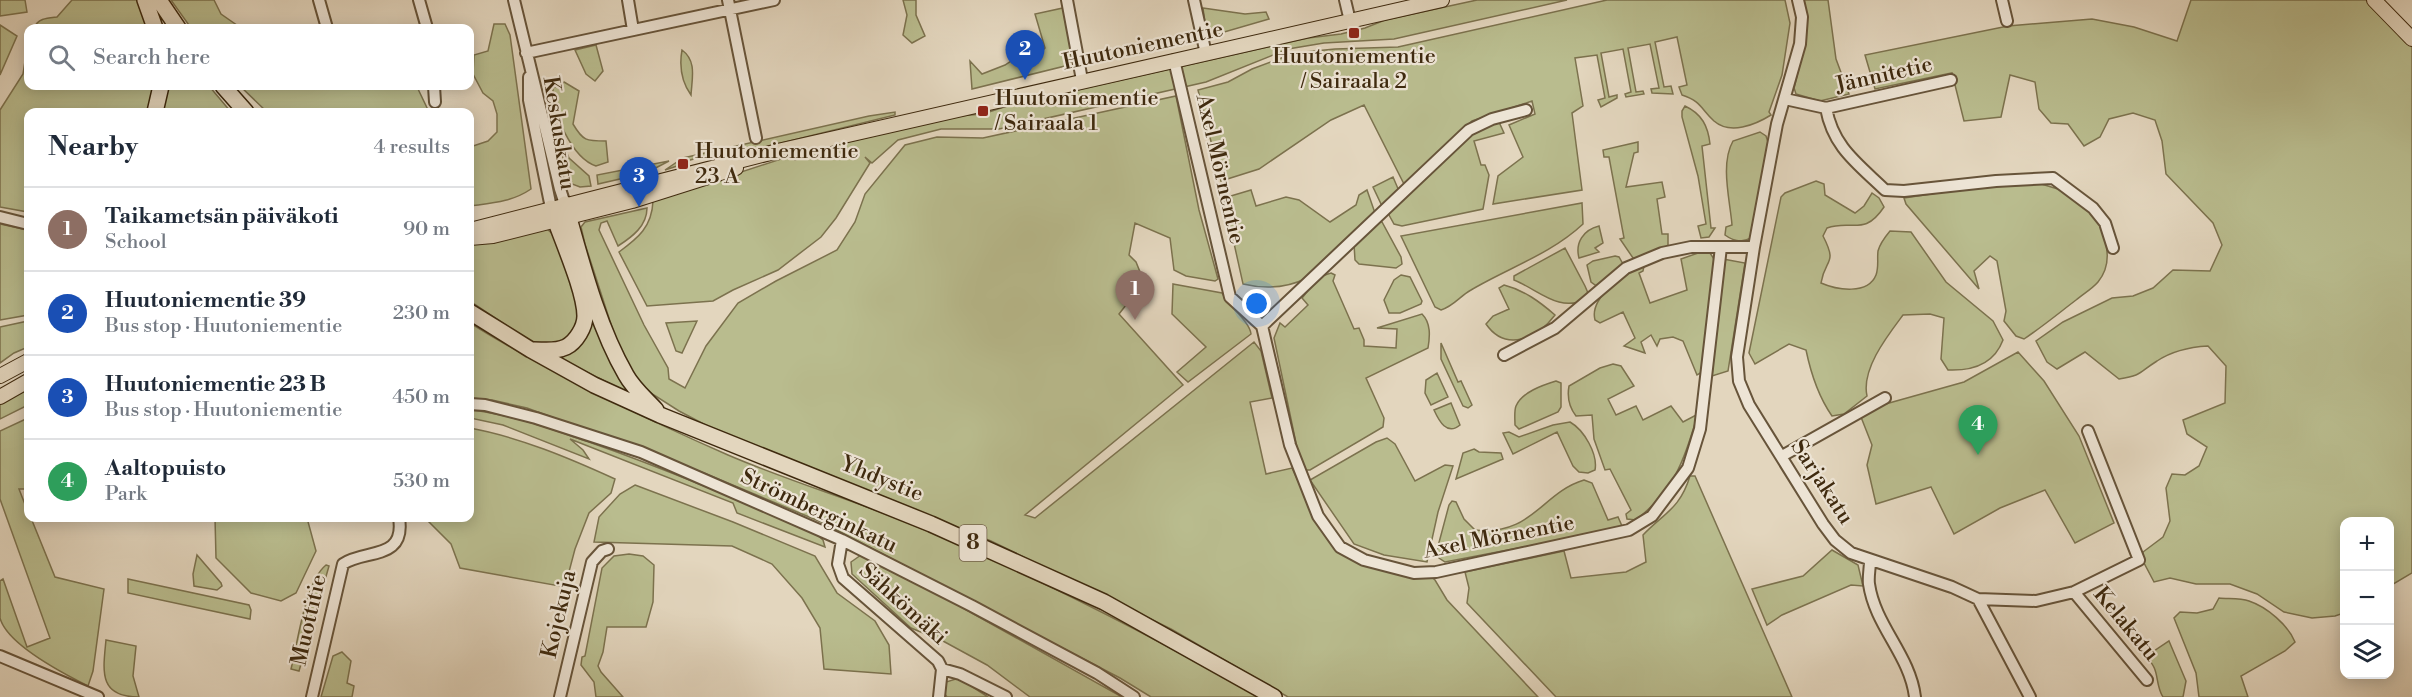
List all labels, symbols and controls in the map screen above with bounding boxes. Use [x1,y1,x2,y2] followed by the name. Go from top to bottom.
[1060,16,1226,76] street label: Huutoniementie
[24,24,474,90] search box
[1347,26,1361,40] marker: Huutoniementie / Sairaala 2
[1006,31,1044,80] pin: 2
[45,41,78,74] icon: search
[1272,43,1436,95] place label: Huutoniementie / Sairaala 2
[93,44,210,71] text: Search here
[1832,51,1935,99] street label: Jännitetie
[537,74,581,192] street label: Keskuskatu
[994,85,1159,137] place label: Huutoniementie / Sairaala 1
[1189,90,1250,247] street label: Axel Mörnentie
[976,104,990,118] marker: Huutoniementie / Sairaala 1
[48,131,138,163] text: Nearby
[373,135,450,160] text: 4 results
[695,138,859,190] place label: Huutoniementie 23 A
[676,157,690,171] marker: Huutoniementie 23 A
[620,158,658,207] pin: 3
[105,203,339,230] text: Taikametsän päiväkoti
[63,217,72,242] text: 1
[403,217,450,242] text: 90 m
[105,230,167,255] text: School
[1116,270,1154,320] pin: 1
[105,287,306,314] text: Huutoniementie 39
[1242,289,1271,318] your location
[61,301,74,326] text: 2
[393,301,450,326] text: 230 m
[105,314,342,339] text: Bus stop · Huutoniementie
[105,371,326,398] text: Huutoniementie 23 B
[61,385,74,410] text: 3
[392,385,450,410] text: 450 m
[105,398,342,423] text: Bus stop · Huutoniementie
[1958,406,1998,455] pin: 4
[1785,434,1860,530] street label: Sarjakatu
[836,450,927,508] street label: Yhdystie
[105,455,226,482] text: Aaltopuisto
[736,463,902,559] street label: Strömberginkatu
[61,469,74,494] text: 4
[393,469,450,494] text: 530 m
[105,482,147,507] text: Park
[1420,509,1577,565] street label: Axel Mörnentie
[2340,517,2394,679] map controls
[2340,517,2394,571] button: +
[960,525,986,561] road number: 8
[853,557,953,651] street label: Sähkömäki
[536,566,582,661] street label: Kojekuja
[2340,571,2394,625] button: −
[285,572,333,668] street label: Muottitie
[2087,581,2165,667] street label: Kelakatu
[2340,625,2394,679] button: layers

